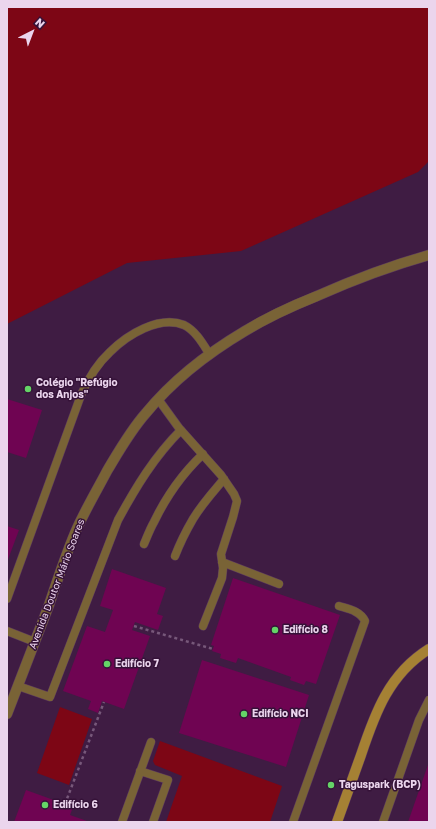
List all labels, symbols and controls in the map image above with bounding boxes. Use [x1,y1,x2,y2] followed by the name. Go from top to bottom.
[12,12,52,52] north arrow
[33,15,48,30] text: N
[36,377,117,400] place label: Colégio "Refúgio dos Anjos"
[23,384,33,394] marker: Colégio "Refúgio dos Anjos"
[27,517,87,651] street label: Avenida Doutor Mário Soares
[283,624,328,636] place label: Edifício 8
[270,625,280,635] marker: Edifício 8
[115,658,159,670] place label: Edifício 7
[102,659,112,669] marker: Edifício 7
[252,708,309,720] place label: Edifício NCI
[239,709,249,719] marker: Edifício NCI
[339,779,421,791] place label: Taguspark (BCP)
[326,780,336,790] marker: Taguspark (BCP)
[53,799,98,811] place label: Edifício 6
[40,800,50,810] marker: Edifício 6

